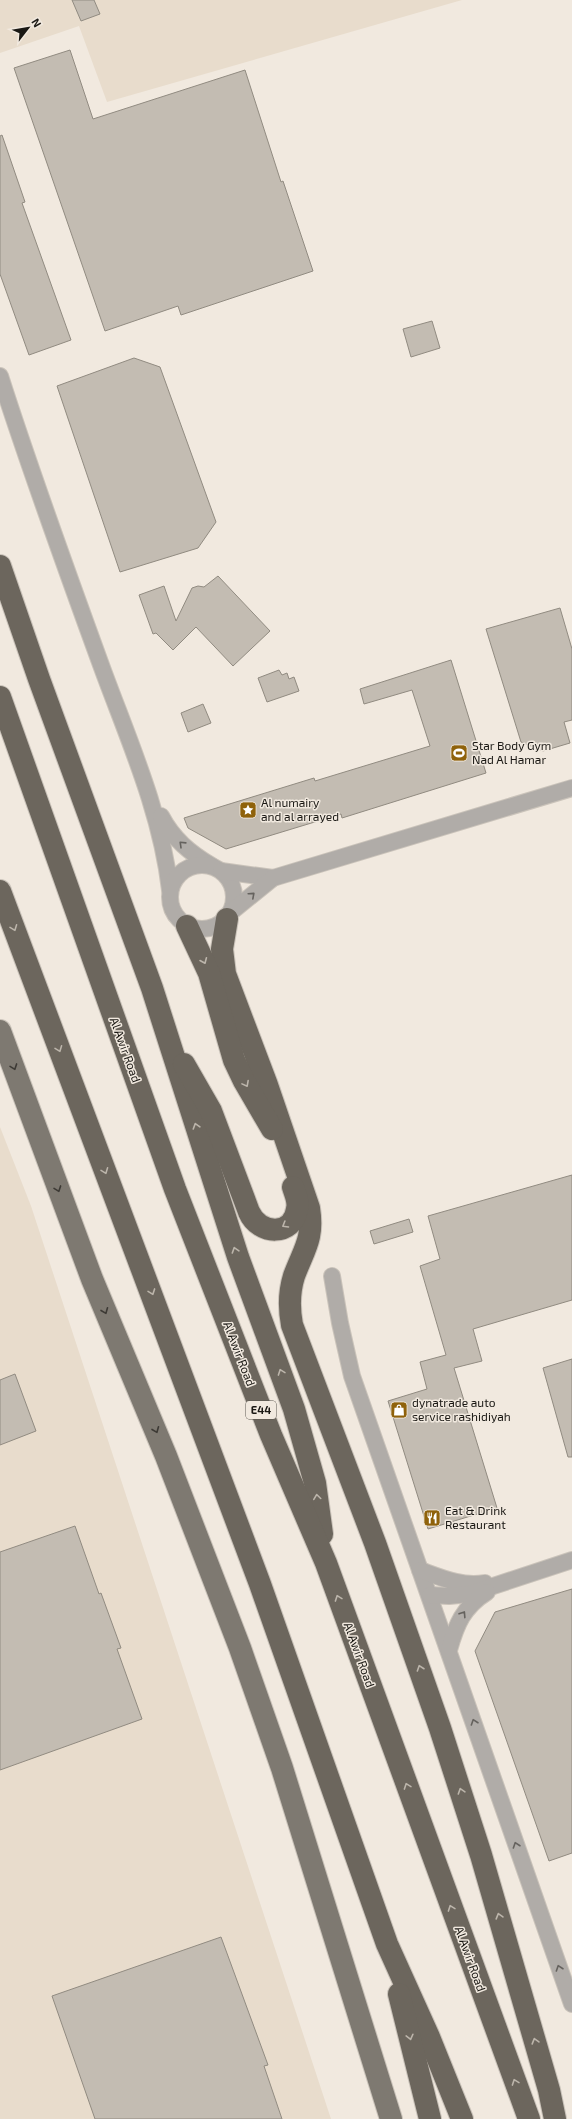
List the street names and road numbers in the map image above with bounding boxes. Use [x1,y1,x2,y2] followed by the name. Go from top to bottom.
[108,1015,144,1084] street label: Al Awir Road
[221,1319,259,1388] street label: Al Awir Road
[246,1401,276,1419] road number: E44
[342,1620,378,1689] street label: Al Awir Road
[453,1924,489,1993] street label: Al Awir Road

